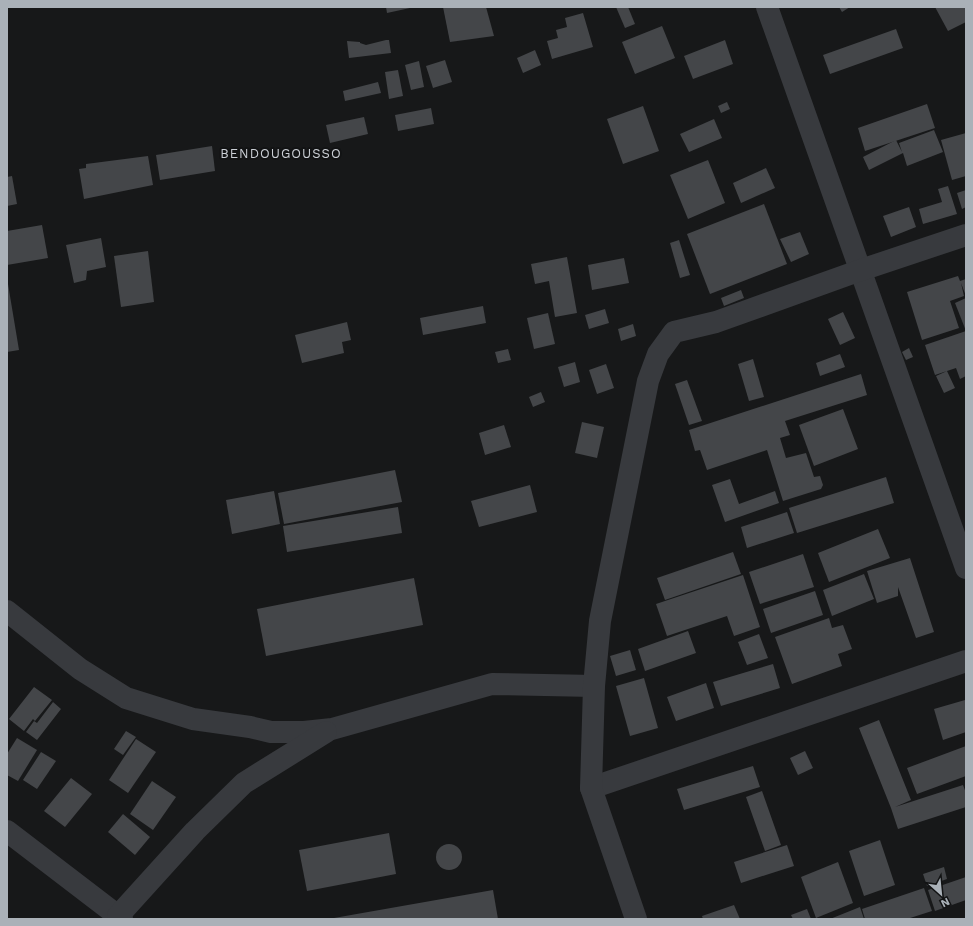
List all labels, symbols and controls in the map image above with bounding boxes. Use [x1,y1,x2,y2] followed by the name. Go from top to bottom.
[220,146,342,161] district label: BENDOUGOUSSO
[921,874,961,914] north arrow
[939,895,952,910] text: N

